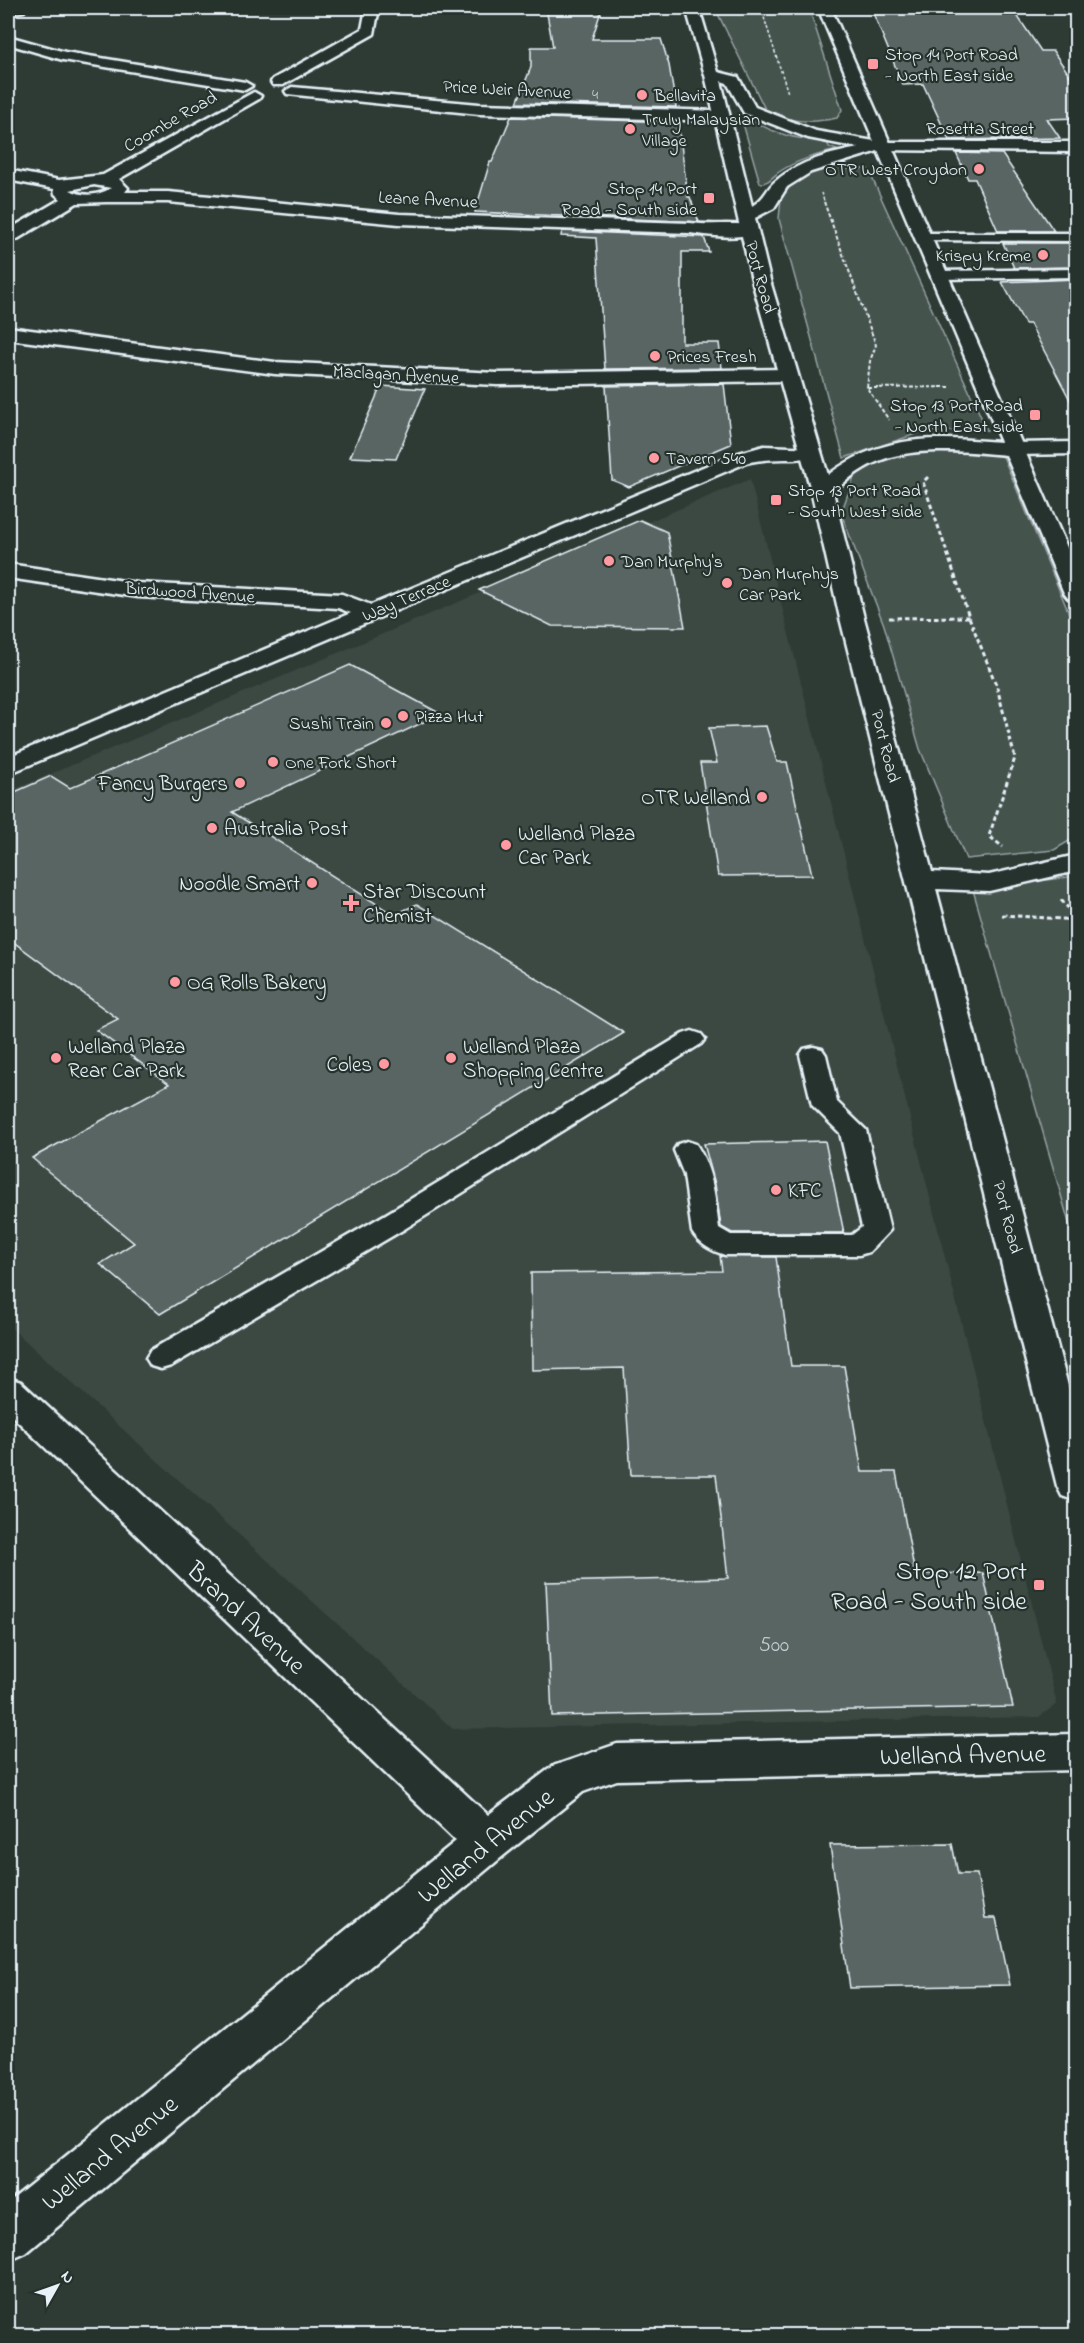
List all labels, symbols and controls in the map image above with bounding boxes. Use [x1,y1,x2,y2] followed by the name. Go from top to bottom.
[885,43,1018,90] place label: Stop 14 Port Road - North East side
[866,57,880,71] marker: Stop 14 Port Road - North East side
[442,75,572,107] street label: Price Weir Avenue
[592,84,598,106] house number: 4
[653,84,716,110] place label: Bellavita
[120,86,222,160] street label: Coombe Road
[635,88,649,102] marker: Bellavita
[641,108,760,156] place label: Truly Malaysian Village
[926,117,1034,143] street label: Rosetta Street
[623,122,637,136] marker: Truly Malaysian Village
[825,158,967,184] place label: OTR West Croydon
[972,162,986,176] marker: OTR West Croydon
[561,177,698,224] place label: Stop 14 Port Road - South side
[377,185,479,217] street label: Leane Avenue
[702,191,716,205] marker: Stop 14 Port Road - South side
[737,238,781,317] street label: Port Road
[936,244,1032,270] place label: Krispy Kreme
[1036,248,1050,262] marker: Krispy Kreme
[667,345,756,371] place label: Prices Fresh
[648,349,662,363] marker: Prices Fresh
[332,360,461,393] street label: Maclagan Avenue
[890,394,1024,441] place label: Stop 13 Port Road - North East side
[1028,408,1042,422] marker: Stop 13 Port Road - North East side
[666,447,746,473] place label: Tavern 540
[647,451,661,465] marker: Tavern 540
[788,479,923,526] place label: Stop 13 Port Road - South West side
[769,493,783,507] marker: Stop 13 Port Road - South West side
[620,550,723,576] place label: Dan Murphy's
[602,554,616,568] marker: Dan Murphy's
[738,562,839,609] place label: Dan Murphys Car Park
[359,569,456,630] street label: Way Terrace
[123,576,256,612] street label: Birdwood Avenue
[720,576,734,590] marker: Dan Murphys Car Park
[415,705,484,731] place label: Pizza Hut
[862,707,906,786] street label: Port Road
[396,709,410,723] marker: Pizza Hut
[289,712,374,738] place label: Sushi Train
[379,716,393,730] marker: Sushi Train
[285,751,397,777] place label: One Fork Short
[266,755,280,769] marker: One Fork Short
[97,770,228,802] place label: Fancy Burgers
[233,776,247,790] marker: Fancy Burgers
[641,784,750,814] place label: OTR Welland
[755,790,769,804] marker: OTR Welland
[224,815,348,845] place label: Australia Post
[518,820,635,874] place label: Welland Plaza Car Park
[205,821,219,835] marker: Australia Post
[499,838,513,852] marker: Welland Plaza Car Park
[179,870,300,900] place label: Noodle Smart
[305,876,319,890] marker: Noodle Smart
[363,878,486,932] place label: Star Discount Chemist
[344,896,358,910] marker: Star Discount Chemist
[187,969,326,1001] place label: OG Rolls Bakery
[168,975,182,989] marker: OG Rolls Bakery
[68,1033,185,1087] place label: Welland Plaza Rear Car Park
[463,1033,604,1089] place label: Welland Plaza Shopping Centre
[49,1051,63,1065] marker: Welland Plaza Rear Car Park
[327,1051,372,1081] place label: Coles
[444,1051,458,1065] marker: Welland Plaza Shopping Centre
[377,1057,391,1071] marker: Coles
[788,1177,822,1207] place label: KFC
[984,1178,1028,1257] street label: Port Road
[769,1183,783,1197] marker: KFC
[176,1553,313,1685] street label: Brand Avenue
[831,1554,1027,1622] place label: Stop 12 Port Road - South side
[1032,1578,1046,1592] marker: Stop 12 Port Road - South side
[759,1631,789,1661] house number: 500
[880,1737,1047,1777] street label: Welland Avenue
[410,1780,564,1914] street label: Welland Avenue
[34,2087,188,2221] street label: Welland Avenue
[27,2256,87,2316] north arrow
[54,2266,80,2290] text: N

